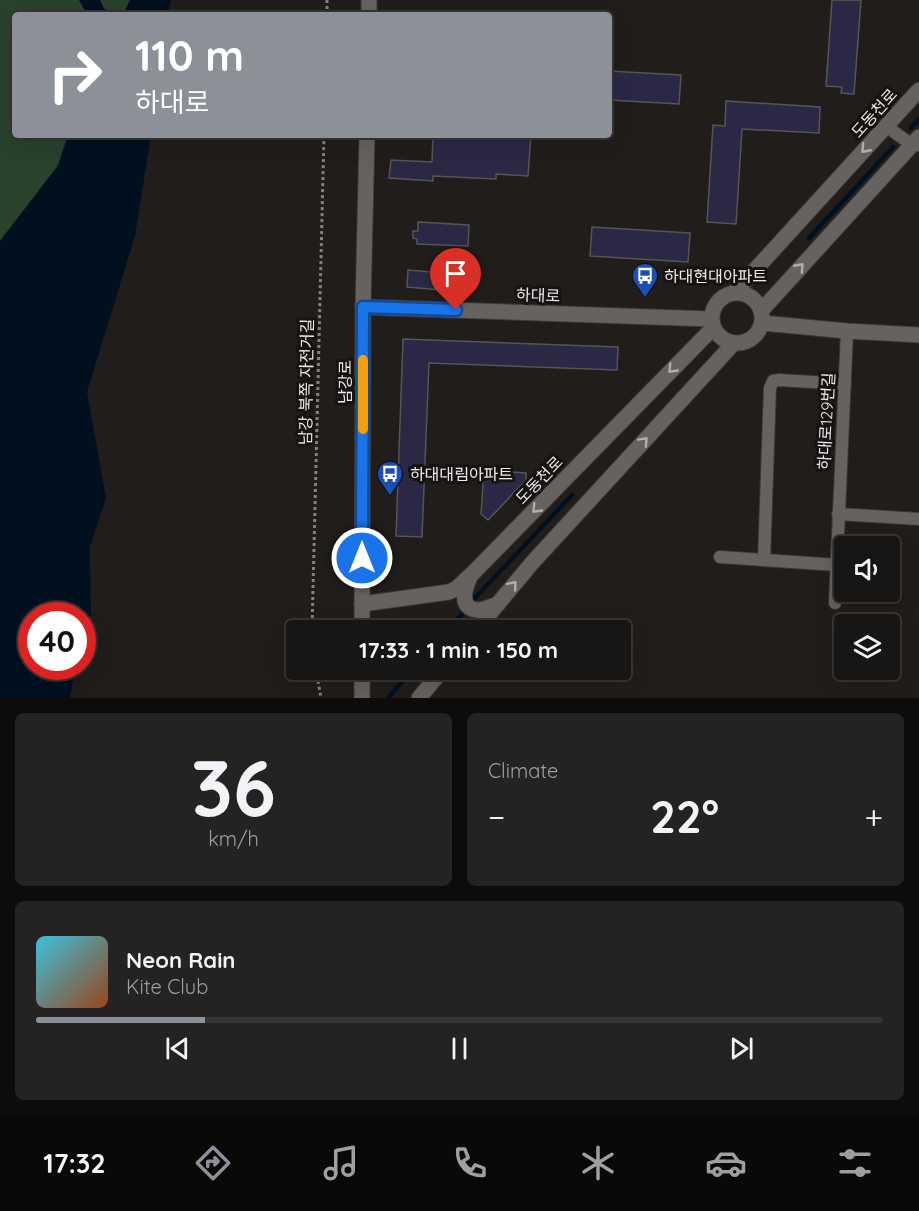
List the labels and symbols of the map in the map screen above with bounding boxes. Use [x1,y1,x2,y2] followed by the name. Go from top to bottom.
[847,84,901,142] street label: 도동천로
[861,142,872,153] one-way arrow
[430,248,481,310] pin
[630,261,660,299] bus stop icon: 하대현대아파트
[793,263,804,274] one-way arrow
[664,266,767,286] place label: 하대현대아파트
[516,284,561,306] street label: 하대로
[295,319,317,445] street label: 남강 북쪽 자전거길
[335,360,355,404] street label: 남강로
[668,363,679,373] one-way arrow
[813,372,839,470] street label: 하대로129번길
[637,437,648,447] one-way arrow
[511,452,567,508] street label: 도동천로
[375,459,405,497] bus stop icon: 하대대림아파트
[410,464,513,484] place label: 하대대림아파트
[532,502,543,512] one-way arrow
[330,526,394,590] position arrow
[506,581,517,592] one-way arrow
[18,602,96,680] speed limit sign: 40

